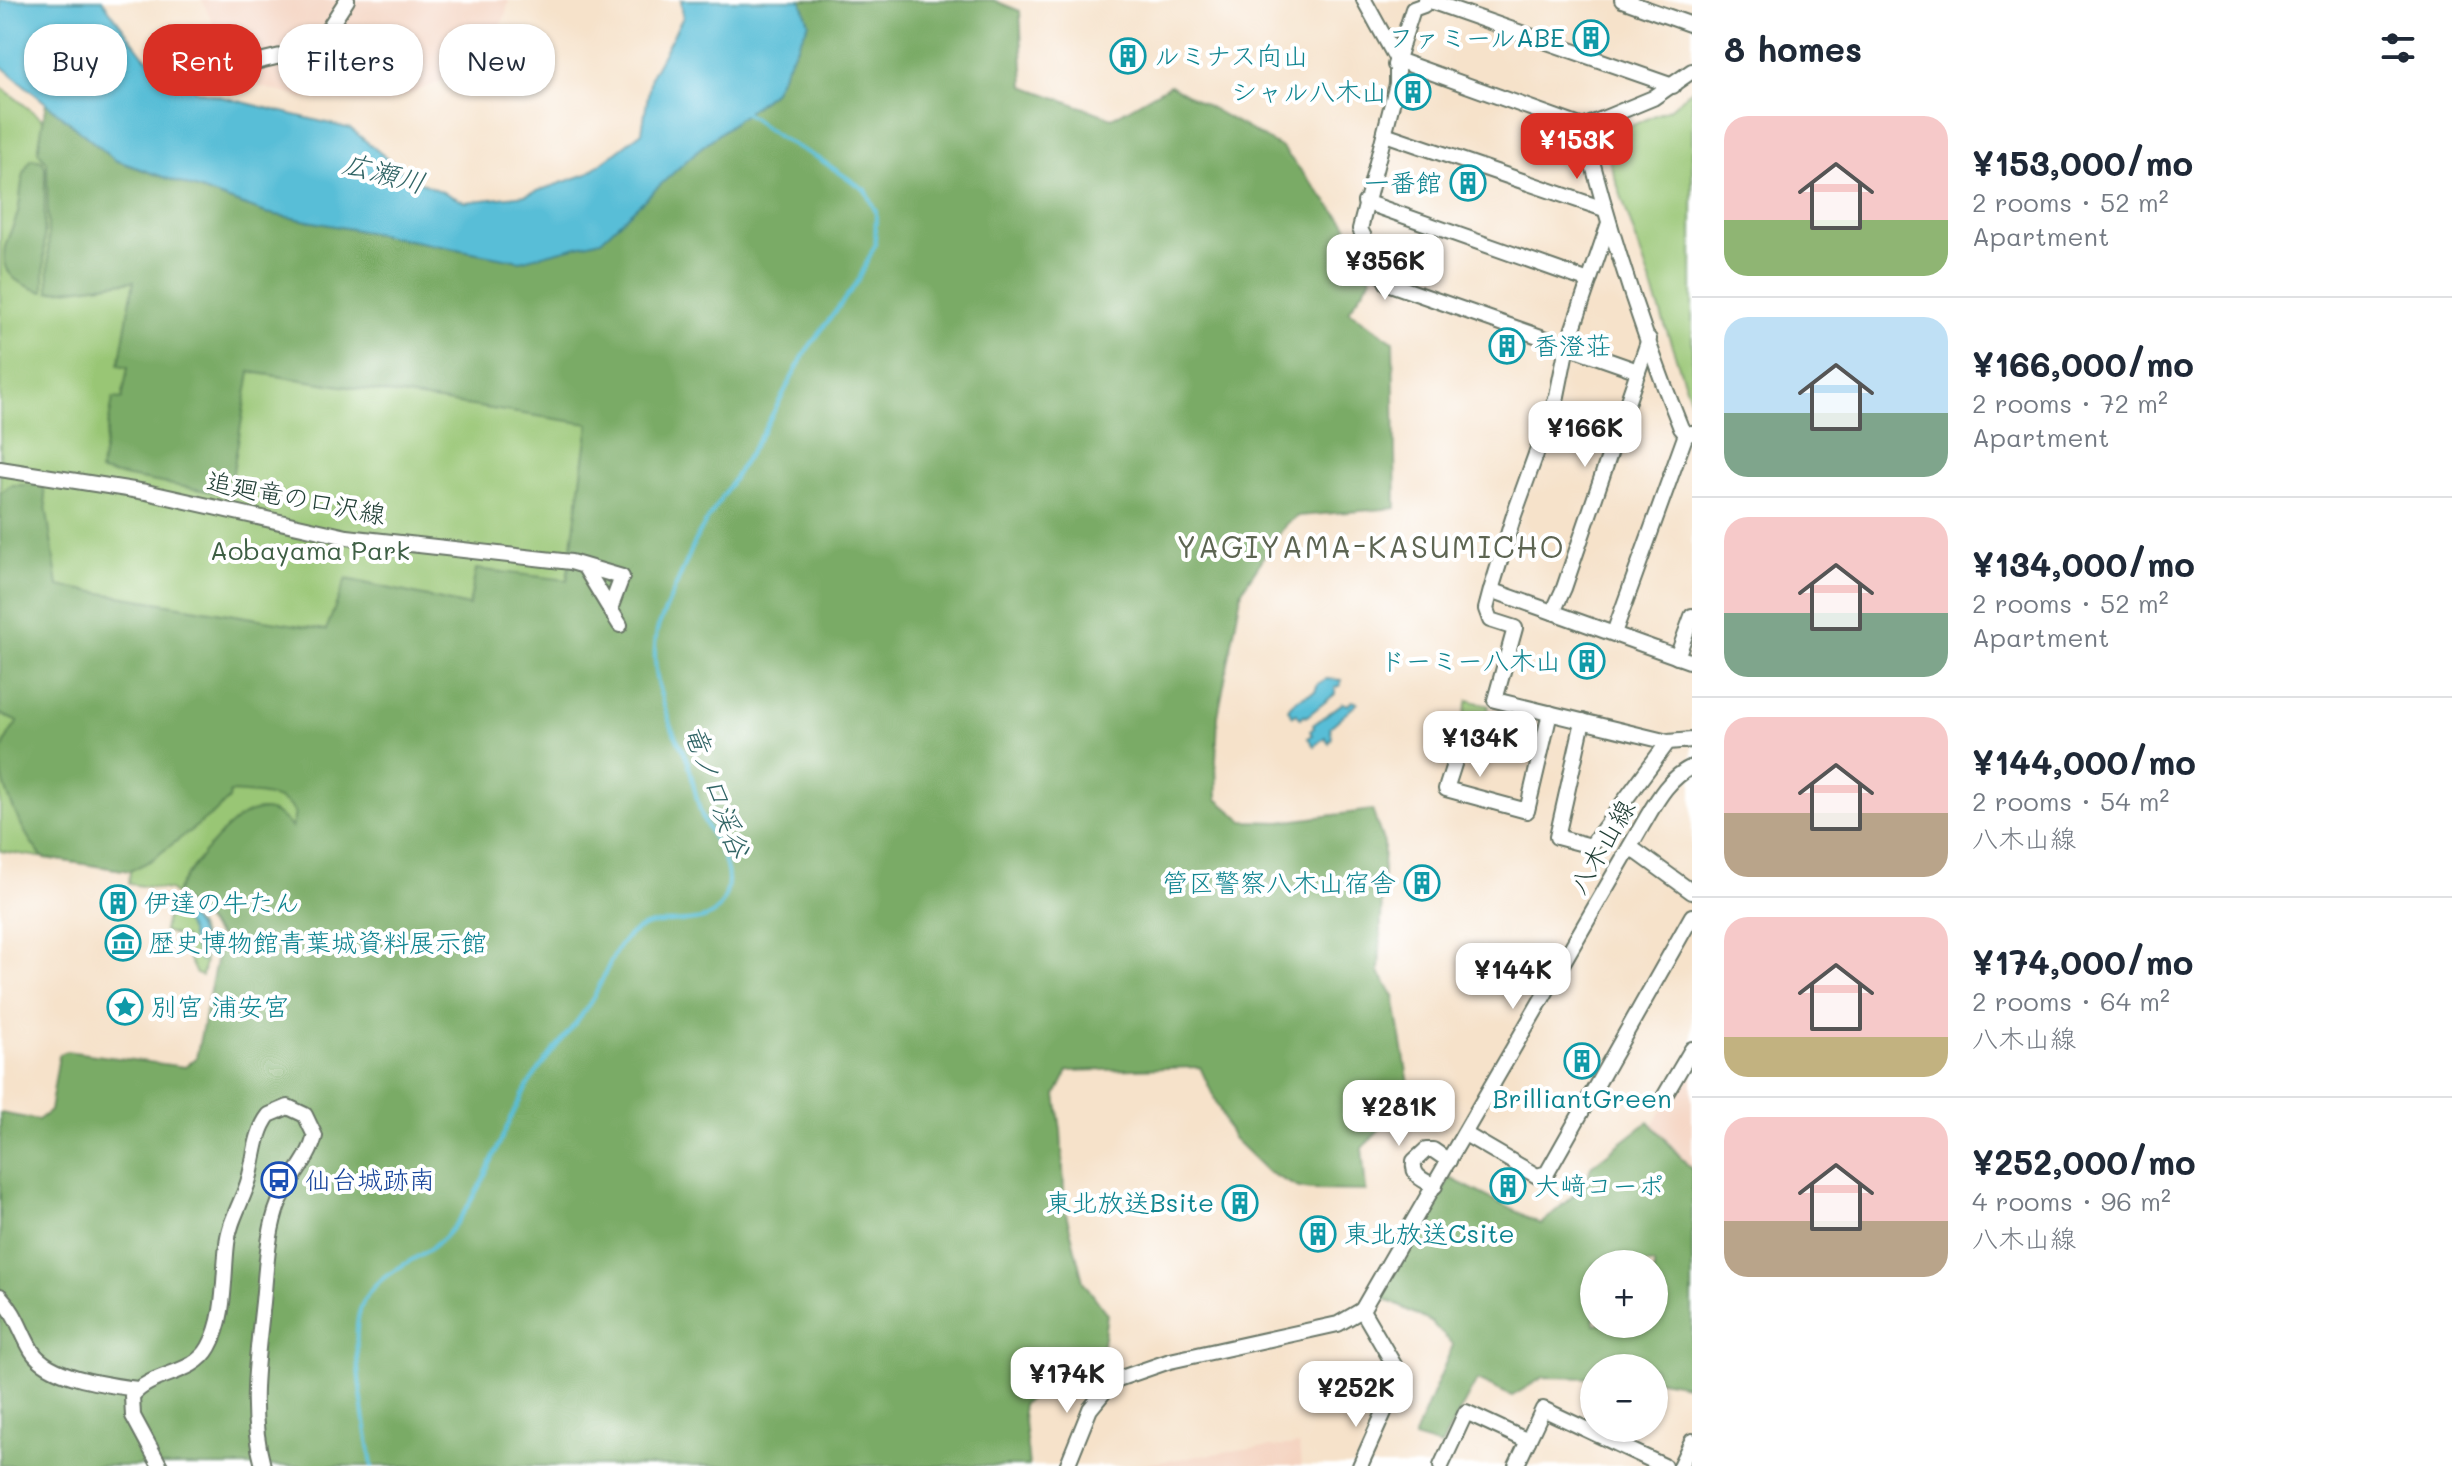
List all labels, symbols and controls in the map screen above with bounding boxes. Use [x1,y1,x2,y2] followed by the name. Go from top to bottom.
[1572,19,1610,57] building icon: ファミールABE
[1388,20,1565,54] place label: ファミールABE
[24,24,127,96] chip: Buy
[143,24,262,96] chip: Rent
[278,24,423,96] chip: Filters
[439,24,555,96] chip: New
[1724,26,1862,71] text: 8 homes
[2376,26,2420,70] icon: filters
[1109,37,1147,75] building icon: ルミナス向山
[1154,38,1308,72] place label: ルミナス向山
[1394,73,1432,111] building icon: シャル八木山
[1231,74,1387,108] place label: シャル八木山
[1521,113,1633,181] pin: ¥153K
[1539,122,1615,156] text: ¥153K
[1972,140,2193,185] text: ¥153,000/mo
[339,144,429,200] water label: 広瀬川
[1788,148,1884,244] icon: home
[1449,164,1487,202] building icon: 一番館
[1364,165,1442,199] place label: 一番館
[1972,185,2169,219] text: 2 rooms · 52 m²
[1972,219,2109,253] text: Apartment
[1329,234,1441,302] pin: ¥356K
[1345,243,1425,277] text: ¥356K
[1488,327,1526,365] building icon: 香澄荘
[1533,328,1611,362] place label: 香澄荘
[1972,341,2194,386] text: ¥166,000/mo
[1788,349,1884,445] icon: home
[1972,386,2168,420] text: 2 rooms · 72 m²
[1529,401,1641,469] pin: ¥166K
[1546,410,1624,444] text: ¥166K
[1972,420,2109,454] text: Apartment
[204,463,389,531] street label: 追廻竜の口沢線
[1176,526,1566,566] district label: YAGIYAMA-KASUMICHO
[210,533,410,567] park label: Aobayama Park
[1972,541,2195,586] text: ¥134,000/mo
[1788,549,1884,645] icon: home
[1972,586,2169,620] text: 2 rooms · 52 m²
[1972,620,2109,654] text: Apartment
[1568,642,1606,680] building icon: ドーミー八木山
[1380,643,1561,677] place label: ドーミー八木山
[1424,711,1536,779] pin: ¥134K
[677,719,759,864] water label: 竜ノ口渓谷
[1441,720,1519,754] text: ¥134K
[1972,739,2196,784] text: ¥144,000/mo
[1788,749,1884,845] icon: home
[1972,784,2169,818] text: 2 rooms · 54 m²
[1560,793,1642,900] street label: 八木山線
[1972,821,2076,855] text: 八木山線
[1403,864,1441,902] building icon: 管区警察八木山宿舎
[1162,865,1396,899] place label: 管区警察八木山宿舎
[99,884,137,922] building icon: 伊達の牛たん
[144,885,300,919] place label: 伊達の牛たん
[104,924,142,962] museum icon: 歴史博物館青葉城資料展示館
[149,925,487,959] place label: 歴史博物館青葉城資料展示館
[1972,939,2193,984] text: ¥174,000/mo
[1457,943,1569,1011] pin: ¥144K
[1788,949,1884,1045] icon: home
[1474,952,1552,986] text: ¥144K
[1972,984,2170,1018] text: 2 rooms · 64 m²
[106,988,144,1026] place icon: 別宮 浦安宮
[151,989,289,1023] place label: 別宮 浦安宮
[1972,1021,2076,1055] text: 八木山線
[1563,1042,1601,1080] building icon: BrilliantGreen
[1343,1080,1455,1148] pin: ¥281K
[1492,1081,1672,1115] place label: BrilliantGreen
[1361,1089,1437,1123] text: ¥281K
[1972,1139,2196,1184] text: ¥252,000/mo
[1788,1149,1884,1245] icon: home
[260,1161,298,1199] bus stop icon: 仙台城跡南
[305,1162,435,1196] place label: 仙台城跡南
[1489,1167,1527,1205] building icon: 大﨑コーポ
[1534,1168,1664,1202] place label: 大﨑コーポ
[1221,1184,1259,1222] building icon: 東北放送Bsite
[1972,1184,2171,1218] text: 4 rooms · 96 m²
[1046,1185,1214,1219] place label: 東北放送Bsite
[1299,1215,1337,1253] building icon: 東北放送Csite
[1344,1216,1515,1250] place label: 東北放送Csite
[1972,1221,2076,1255] text: 八木山線
[1580,1250,1668,1442] map controls
[1580,1250,1668,1338] button: +
[1011,1347,1123,1415] pin: ¥174K
[1580,1354,1668,1442] button: −
[1029,1356,1105,1390] text: ¥174K
[1300,1361,1412,1429] pin: ¥252K
[1317,1370,1395,1404] text: ¥252K

